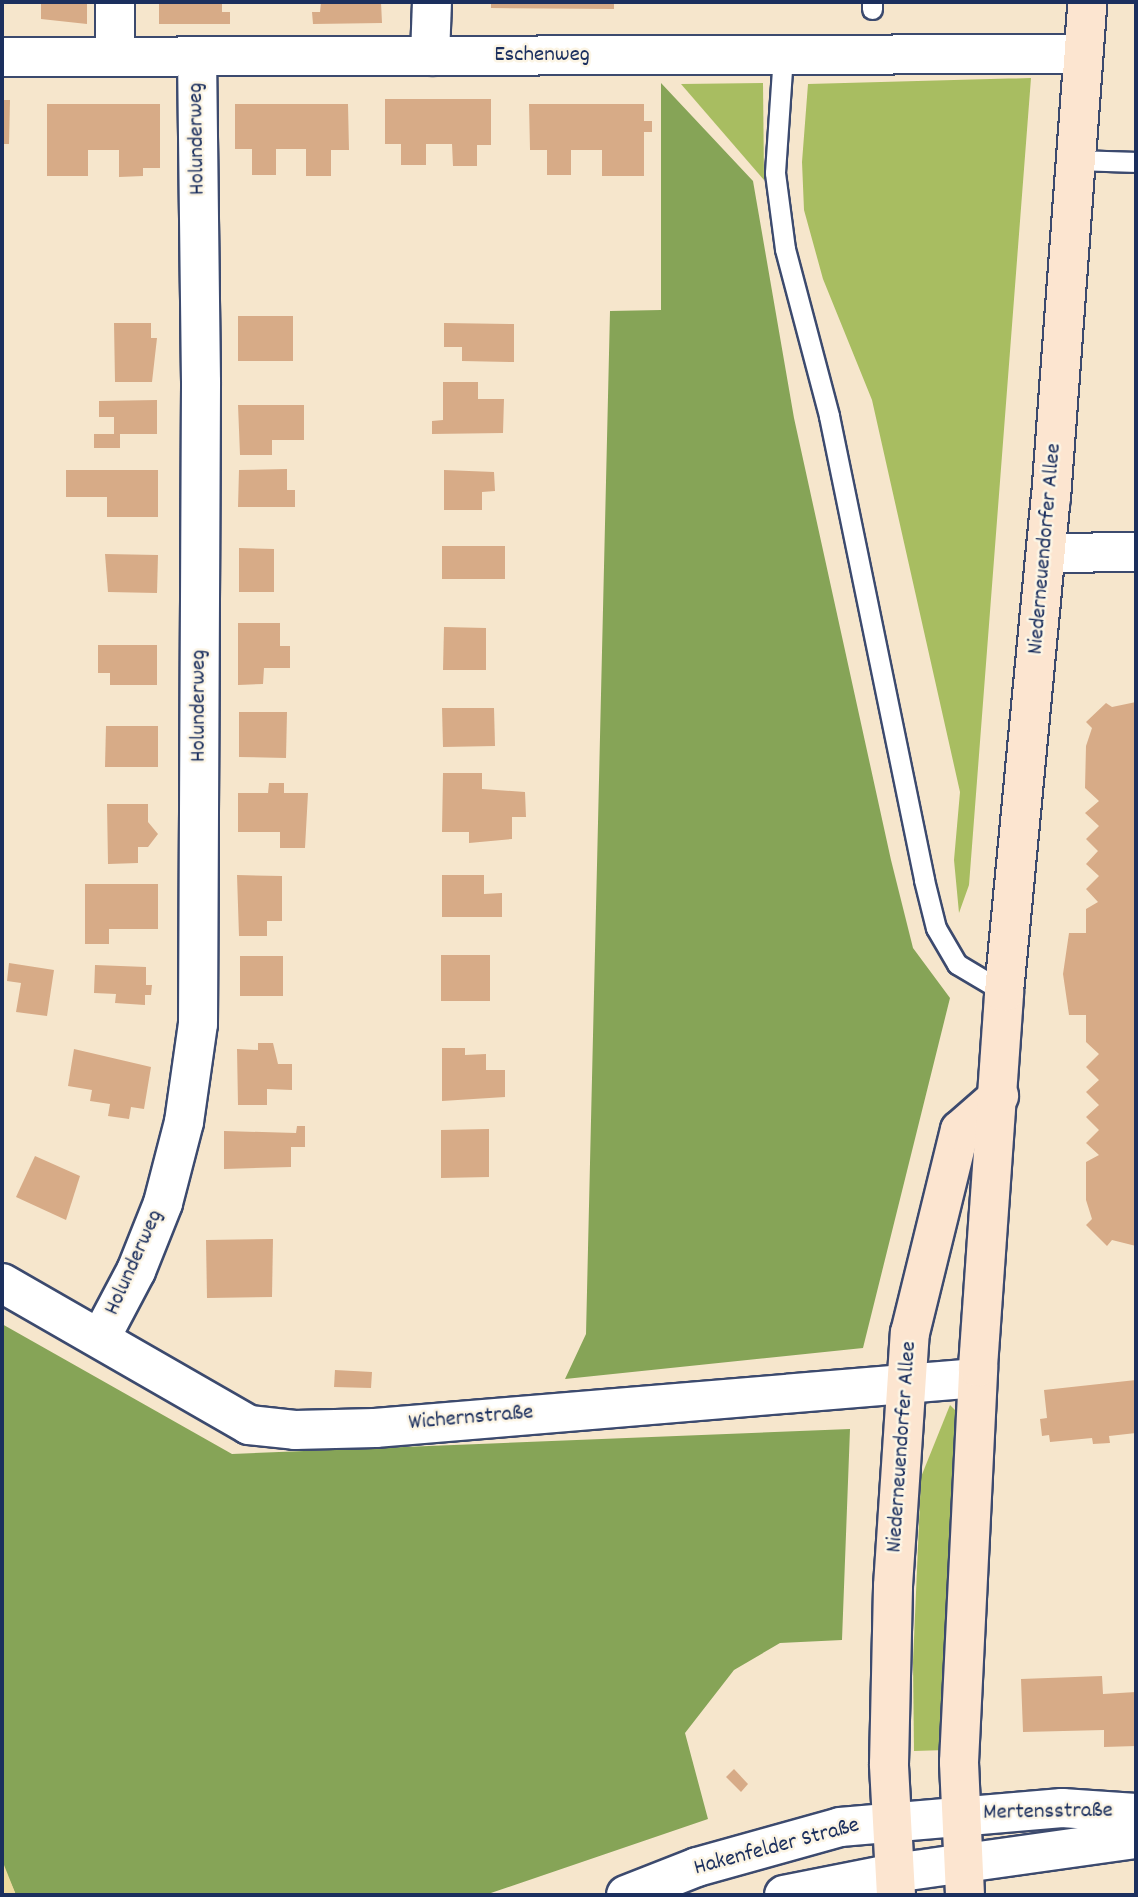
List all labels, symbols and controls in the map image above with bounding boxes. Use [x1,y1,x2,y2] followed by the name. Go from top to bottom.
[494,42,590,70] street label: Eschenweg
[183,83,213,195] street label: Holunderweg
[1023,442,1069,656] street label: Niederneuendorfer Allee
[186,650,214,762] street label: Holunderweg
[100,1206,170,1320] street label: Holunderweg
[882,1340,924,1554] street label: Niederneuendorfer Allee
[408,1400,534,1438] street label: Wichernstraße
[983,1798,1113,1828] street label: Mertensstraße
[691,1813,863,1883] street label: Hakenfelder Straße

